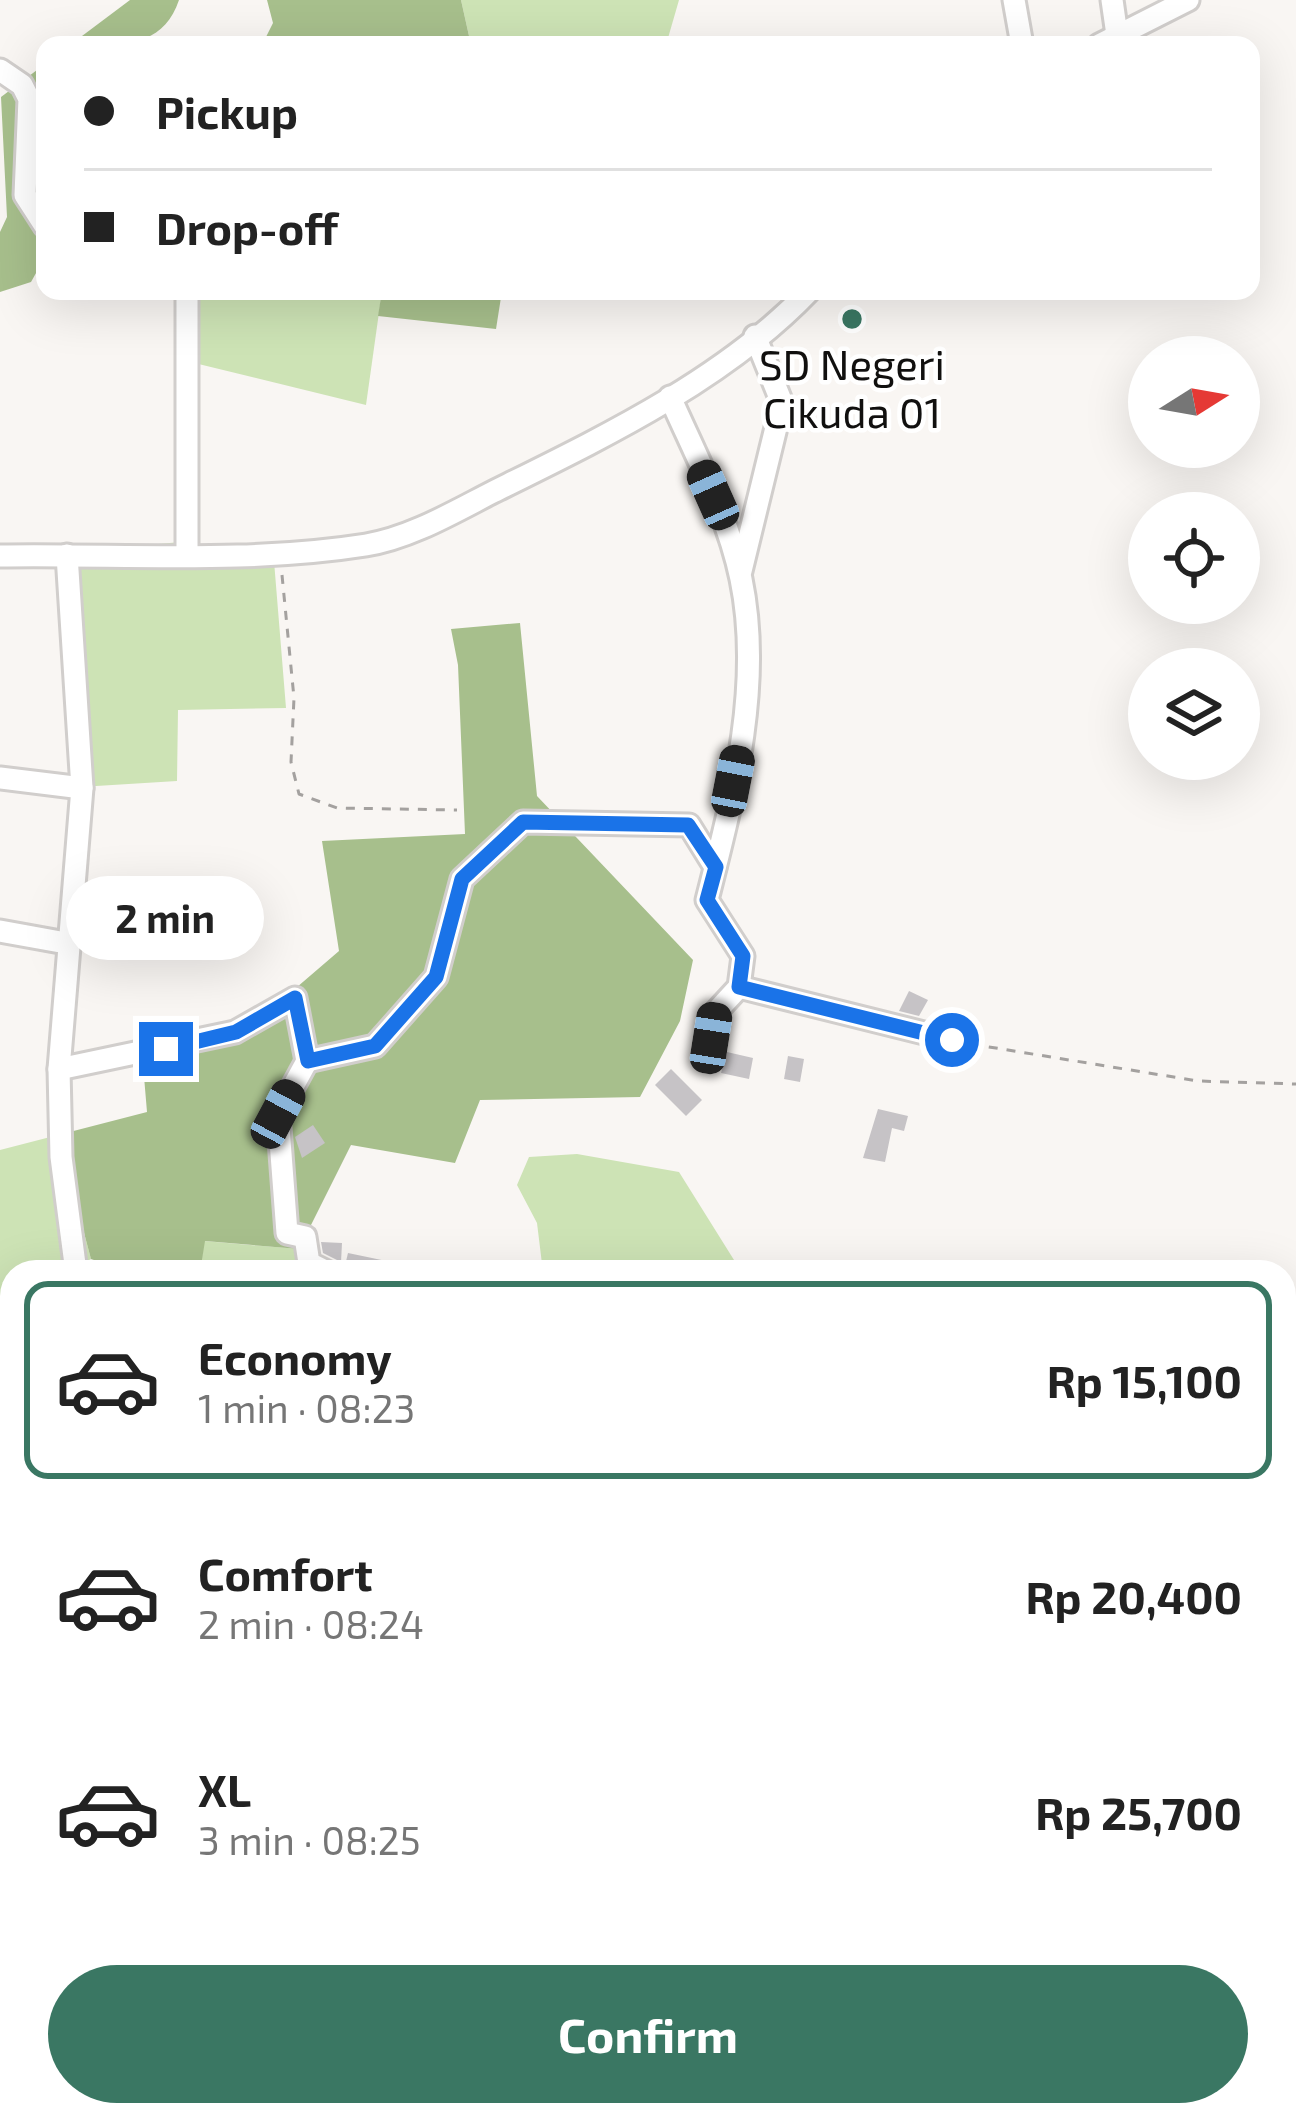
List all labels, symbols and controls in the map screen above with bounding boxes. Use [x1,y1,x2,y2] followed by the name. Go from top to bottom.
[156,84,298,138] text: Pickup
[156,200,338,254] text: Drop-off
[839,306,865,332] marker: SD Negeri Cikuda 01
[1128,336,1260,468] north arrow
[1128,336,1260,780] map controls
[759,338,945,436] place label: SD Negeri Cikuda 01
[682,455,744,535] car
[1128,492,1260,624] button: locate
[1128,648,1260,780] button: layers
[708,742,758,820] car
[67,875,265,959] callout: 2 min
[115,894,215,941] text: 2 min
[688,1000,734,1076] car
[925,1013,979,1067] route start
[139,1022,193,1076] route end
[245,1074,311,1154] car
[54,1326,162,1434] icon: car
[198,1330,392,1384] text: Economy
[1047,1353,1242,1407] text: Rp 15,100
[198,1384,415,1431] text: 1 min · 08:23
[54,1542,162,1650] icon: car
[198,1546,373,1600] text: Comfort
[1025,1569,1242,1623] text: Rp 20,400
[198,1600,424,1647] text: 2 min · 08:24
[54,1758,162,1866] icon: car
[198,1762,251,1816] text: XL
[1035,1785,1242,1839] text: Rp 25,700
[198,1816,421,1863] text: 3 min · 08:25
[48,1965,1248,2103] button: Confirm

